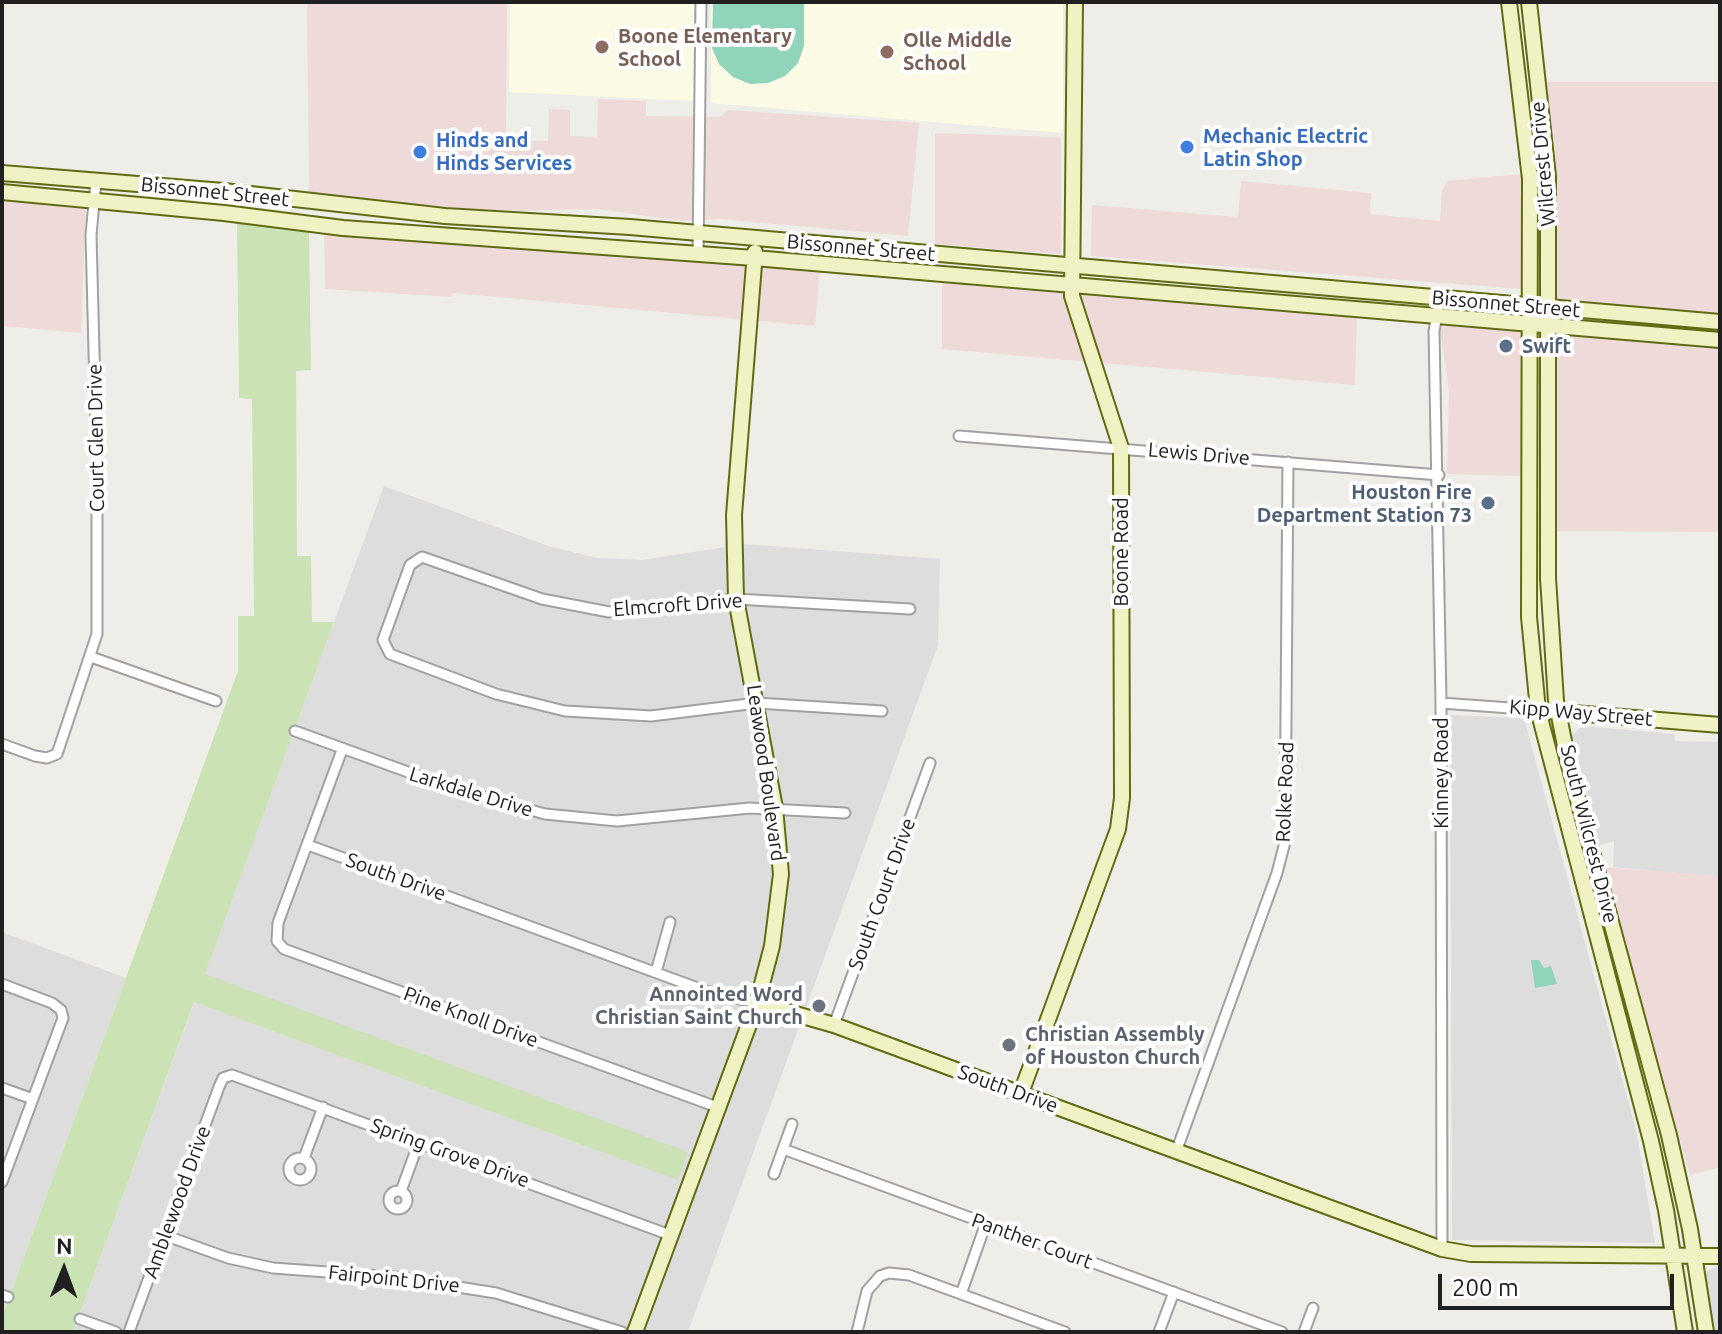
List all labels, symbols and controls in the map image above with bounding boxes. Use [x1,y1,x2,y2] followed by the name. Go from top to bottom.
[618,24,792,71] place label: Boone Elementary School
[903,28,1012,75] place label: Olle Middle School
[593,38,611,56] marker: Boone Elementary School
[878,43,896,61] marker: Olle Middle School
[1526,101,1560,227] street label: Wilcrest Drive
[1203,124,1368,171] place label: Mechanic Electric Latin Shop
[436,128,572,175] place label: Hinds and Hinds Services
[1178,138,1196,156] marker: Mechanic Electric Latin Shop
[411,143,429,161] marker: Hinds and Hinds Services
[140,172,290,212] street label: Bissonnet Street
[786,230,936,266] street label: Bissonnet Street
[1431,286,1581,322] street label: Bissonnet Street
[1522,334,1571,358] place label: Swift
[1497,337,1515,355] marker: Swift
[83,364,109,512] street label: Court Glen Drive
[1147,438,1251,470] street label: Lewis Drive
[1257,480,1472,527] place label: Houston Fire Department Station 73
[1479,494,1497,512] marker: Houston Fire Department Station 73
[1109,497,1133,607] street label: Boone Road
[613,589,743,621] street label: Elmcroft Drive
[742,683,790,863] street label: Leawood Boulevard
[1508,695,1654,731] street label: Kipp Way Street
[1429,717,1453,829] street label: Kinney Road
[1271,741,1299,843] street label: Rolke Road
[1555,742,1623,926] street label: South Wilcrest Drive
[406,762,536,822] street label: Larkdale Drive
[843,815,921,973] street label: South Court Drive
[343,848,449,906] street label: South Drive
[400,982,542,1052] street label: Pine Knoll Drive
[595,982,803,1029] place label: Annointed Word Christian Saint Church
[810,997,828,1015] marker: Annointed Word Christian Saint Church
[1025,1022,1205,1069] place label: Christian Assembly of Houston Church
[1000,1036,1018,1054] marker: Christian Assembly of Houston Church
[955,1060,1061,1118] street label: South Drive
[367,1113,533,1193] street label: Spring Grove Drive
[138,1122,216,1282] street label: Amblewood Drive
[968,1208,1096,1274] street label: Panther Court
[24,1230,104,1310] north arrow
[56,1233,73,1258] text: N
[1442,1258,1678,1308] scale bar
[327,1260,461,1298] street label: Fairpoint Drive
[1452,1274,1519,1301] text: 200 m

